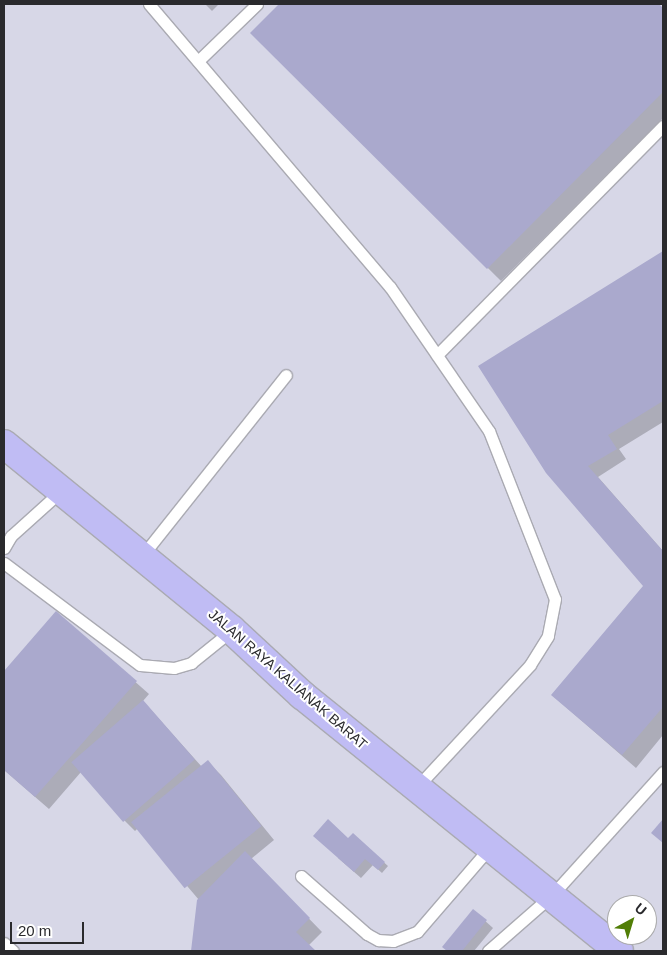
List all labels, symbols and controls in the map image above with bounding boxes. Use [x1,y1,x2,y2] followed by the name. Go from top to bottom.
[205,605,371,753] street label: JALAN RAYA KALIANAK BARAT
[607,895,657,945] north arrow
[632,900,650,919] text: U
[12,912,86,944] scale bar
[18,922,51,939] text: 20 m

